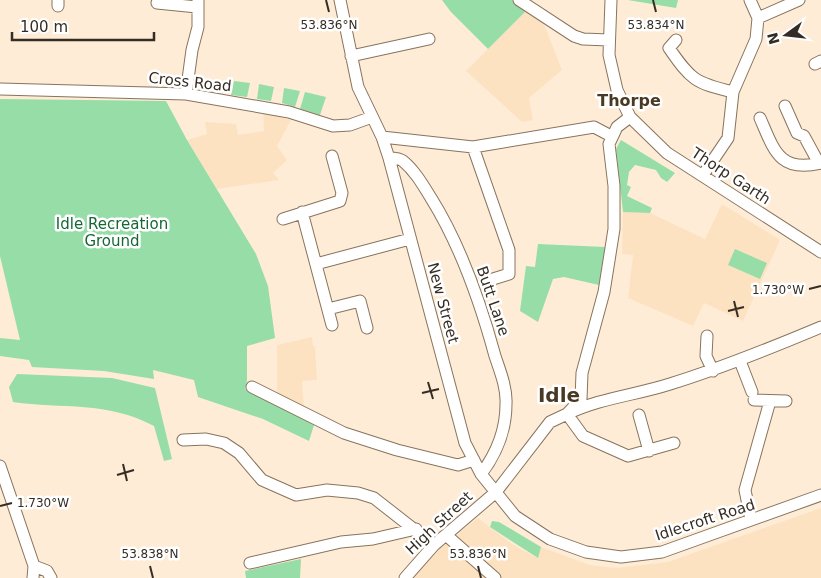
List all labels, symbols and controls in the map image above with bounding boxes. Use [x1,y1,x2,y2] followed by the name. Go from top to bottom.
[12,10,155,42] scale bar
[761,10,811,60] north arrow
[20,18,68,36] text: 100 m
[301,18,357,32] text: 53.836°N
[628,18,684,32] text: 53.834°N
[764,31,783,46] text: N
[148,69,232,95] street label: Cross Road
[597,91,661,110] district label: Thorpe
[687,143,774,208] street label: Thorp Garth
[56,215,168,250] park label: Idle Recreation Ground
[424,261,462,346] street label: New Street
[473,264,513,338] street label: Butt Lane
[752,283,804,297] text: 1.730°W
[538,383,580,407] district label: Idle
[402,487,476,559] street label: High Street
[653,495,757,545] street label: Idlecroft Road
[17,496,69,510] text: 1.730°W
[122,547,178,561] text: 53.838°N
[450,547,506,561] text: 53.836°N

